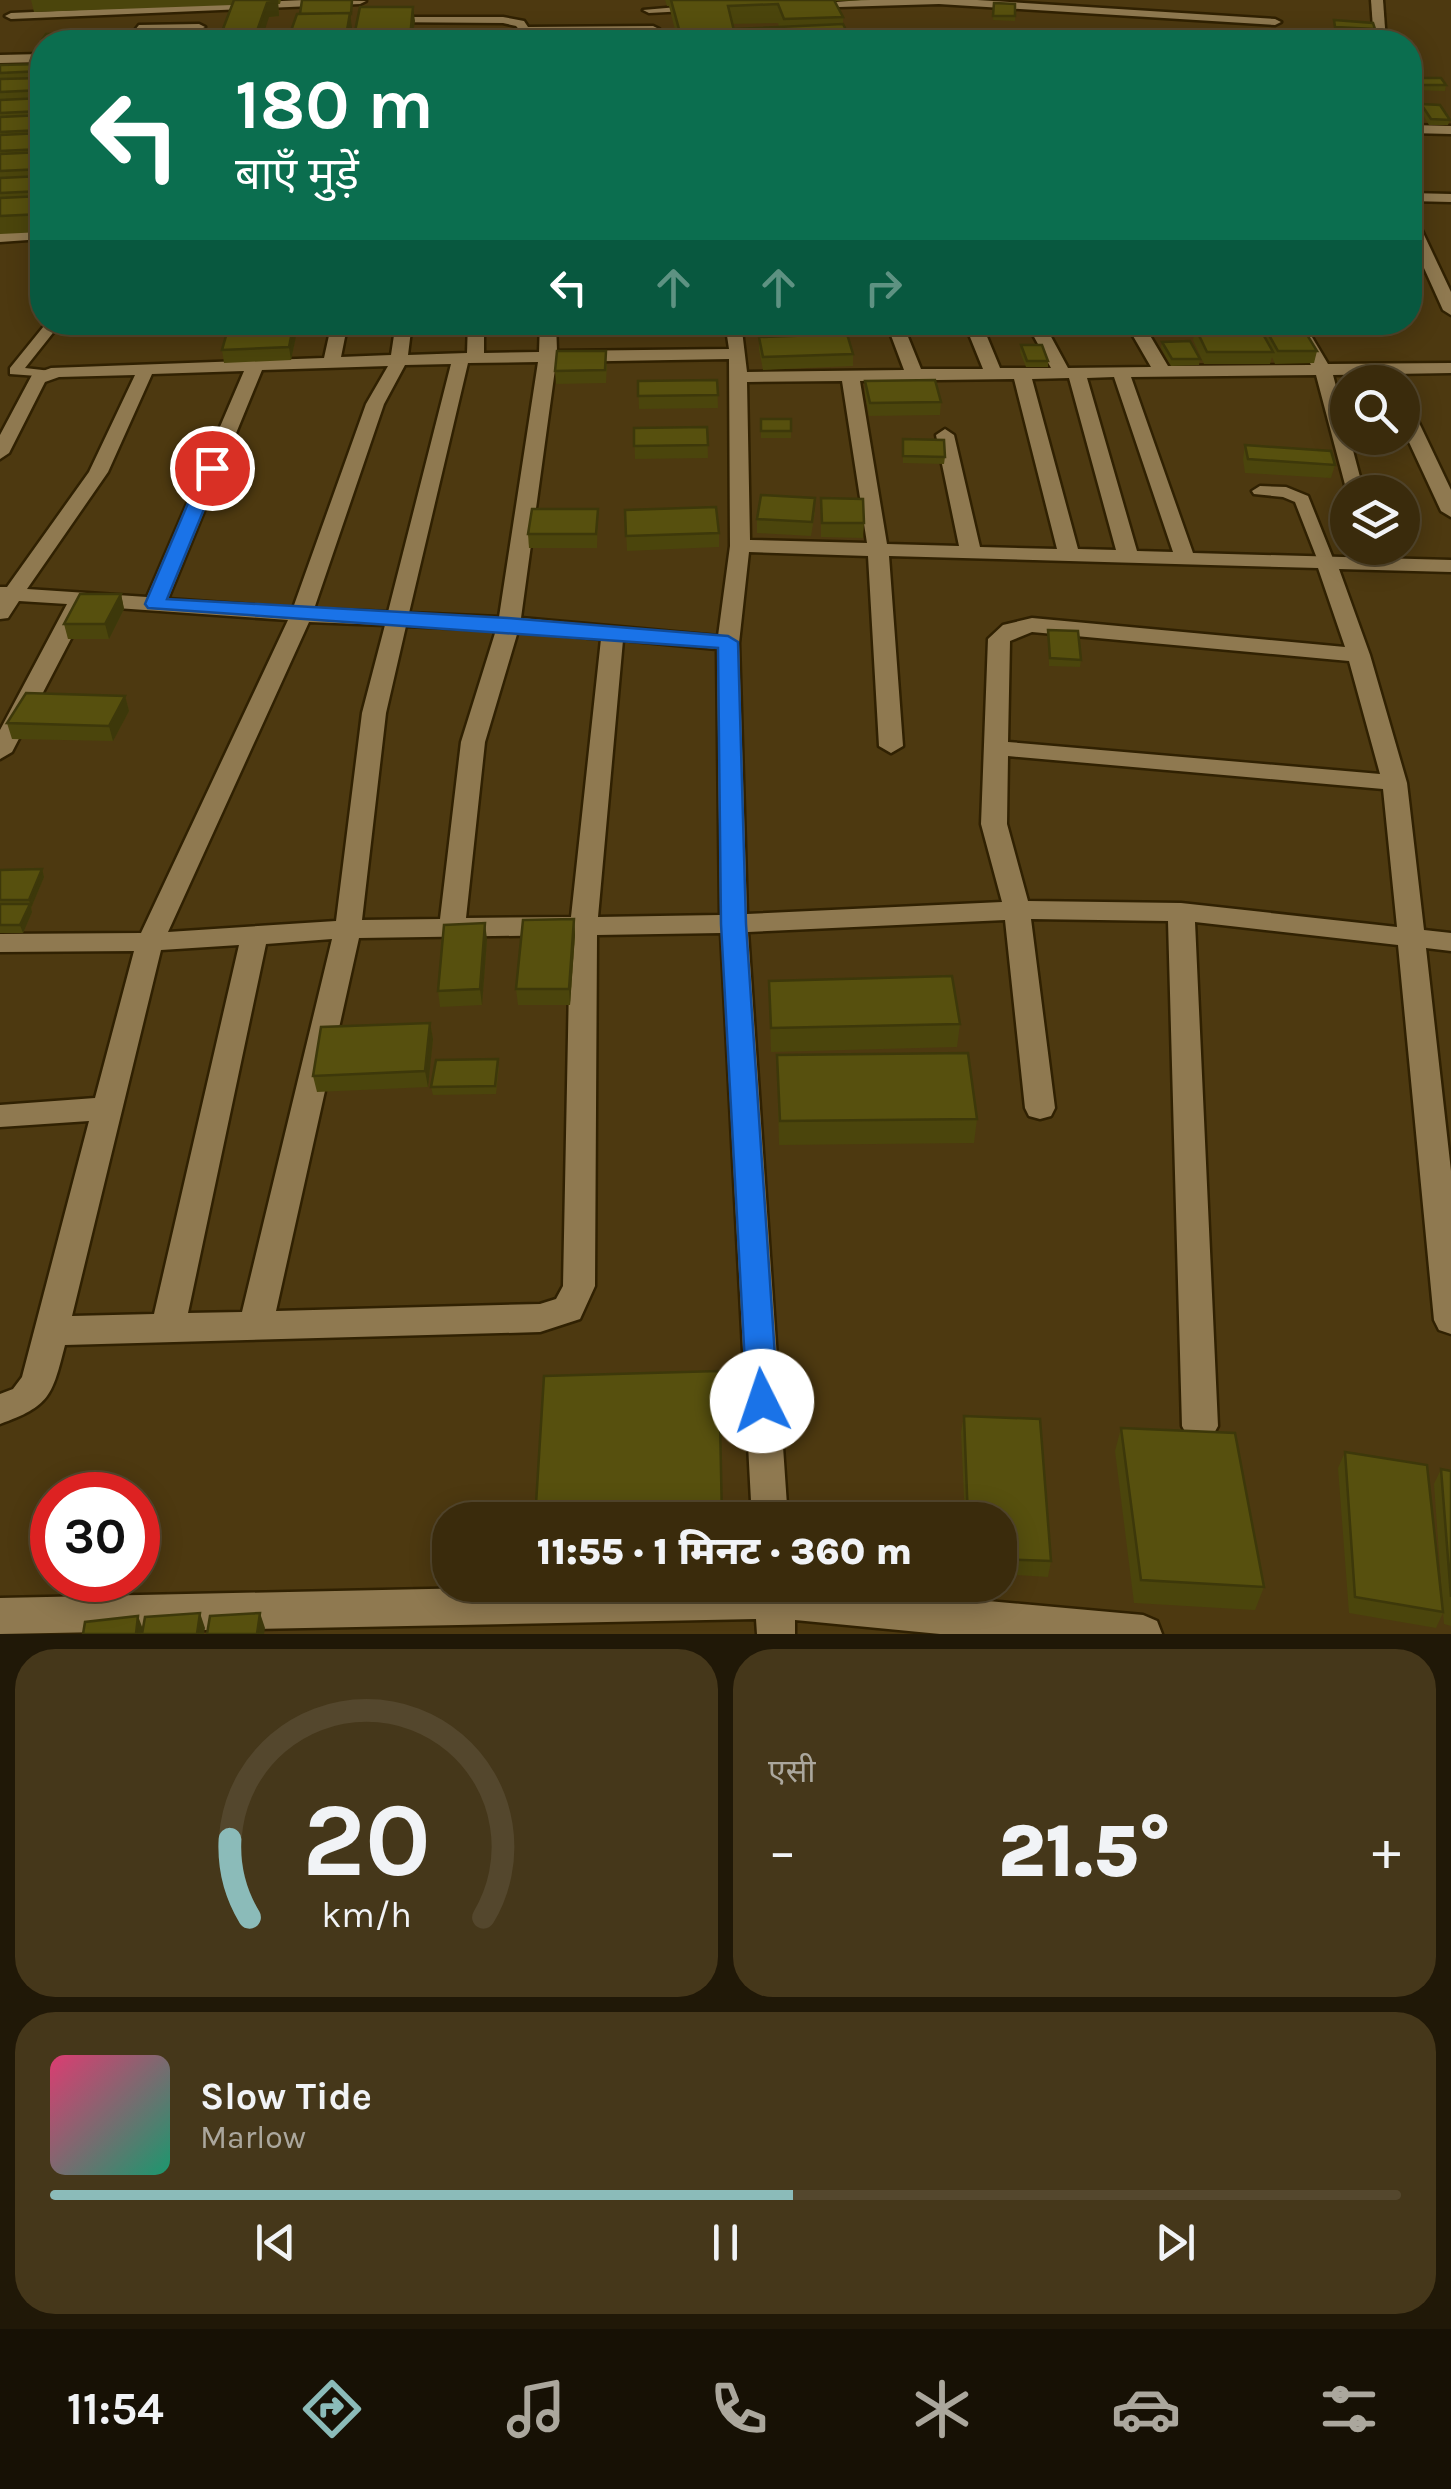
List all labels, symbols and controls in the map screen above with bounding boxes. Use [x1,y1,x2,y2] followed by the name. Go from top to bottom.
[235,64,434,146] text: 180 m
[70,70,200,200] icon: left
[235,148,359,200] text: बाएँ मुड़ें
[541,260,596,315] icon: left
[646,260,701,315] icon: ahead
[751,260,806,315] icon: ahead
[856,260,911,315] icon: right
[1330,365,1420,565] map controls
[1330,365,1420,455] button: search
[170,426,255,511] pin
[185,441,240,496] icon: arrive
[1330,475,1420,565] button: layers
[710,1349,814,1453] position arrow
[30,1472,160,1602] speed limit sign: 30
[537,1529,912,1574] text: 11:55 · 1 मिनट · 360 m
[768,1753,816,1790] text: एसी
[302,1780,431,1901] text: 20
[998,1807,1171,1895] text: 21.5°
[768,1819,797,1883] text: −
[1372,1819,1401,1883] text: +
[321,1894,412,1936] text: km/h
[200,2074,372,2119] text: Slow Tide
[200,2119,306,2156] text: Marlow
[248,2215,303,2270] icon: previous
[698,2215,753,2270] icon: pause
[1148,2215,1203,2270] icon: next
[297,2374,367,2444] icon: directions
[501,2374,571,2444] icon: music
[704,2374,774,2444] icon: phone
[907,2374,977,2444] icon: climate
[1111,2374,1181,2444] icon: car
[1314,2374,1384,2444] icon: filters
[67,2383,164,2435] text: 11:54

